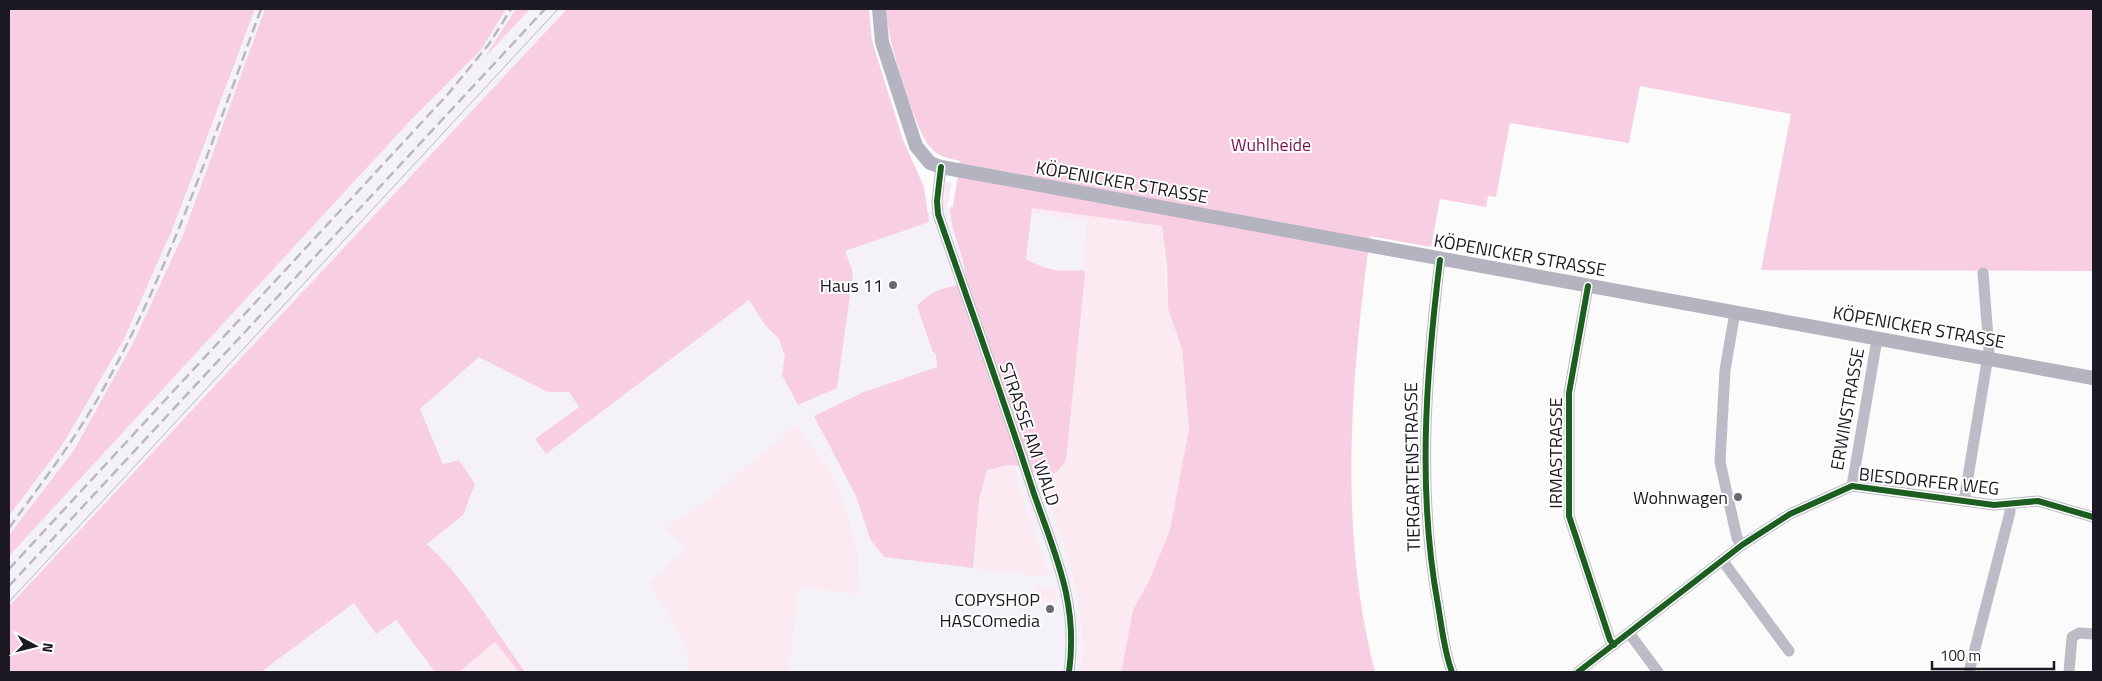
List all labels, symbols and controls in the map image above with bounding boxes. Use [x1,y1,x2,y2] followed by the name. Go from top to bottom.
[1231,131,1311,158] park label: Wuhlheide
[1034,154,1210,210] street label: KÖPENICKER STRASSE
[1432,227,1608,283] street label: KÖPENICKER STRASSE
[820,272,883,299] place label: Haus 11
[887,279,899,291] marker: Haus 11
[1831,299,2007,355] street label: KÖPENICKER STRASSE
[1823,346,1871,472] street label: ERWINSTRASSE
[993,358,1067,510] street label: STRASSE AM WALD
[1397,382,1427,552] street label: TIERGARTENSTRASSE
[1542,397,1569,509] street label: IRMASTRASSE
[1857,460,2001,502] street label: BIESDORFER WEG
[1633,484,1728,511] place label: Wohnwagen
[1732,491,1744,503] marker: Wohnwagen
[939,586,1040,634] place label: COPYSHOP HASCOmedia
[1044,603,1056,615] marker: COPYSHOP HASCOmedia
[10,621,60,671] north arrow
[1932,638,2054,670] scale bar
[37,642,59,654] text: N
[1940,644,1981,667] text: 100 m

